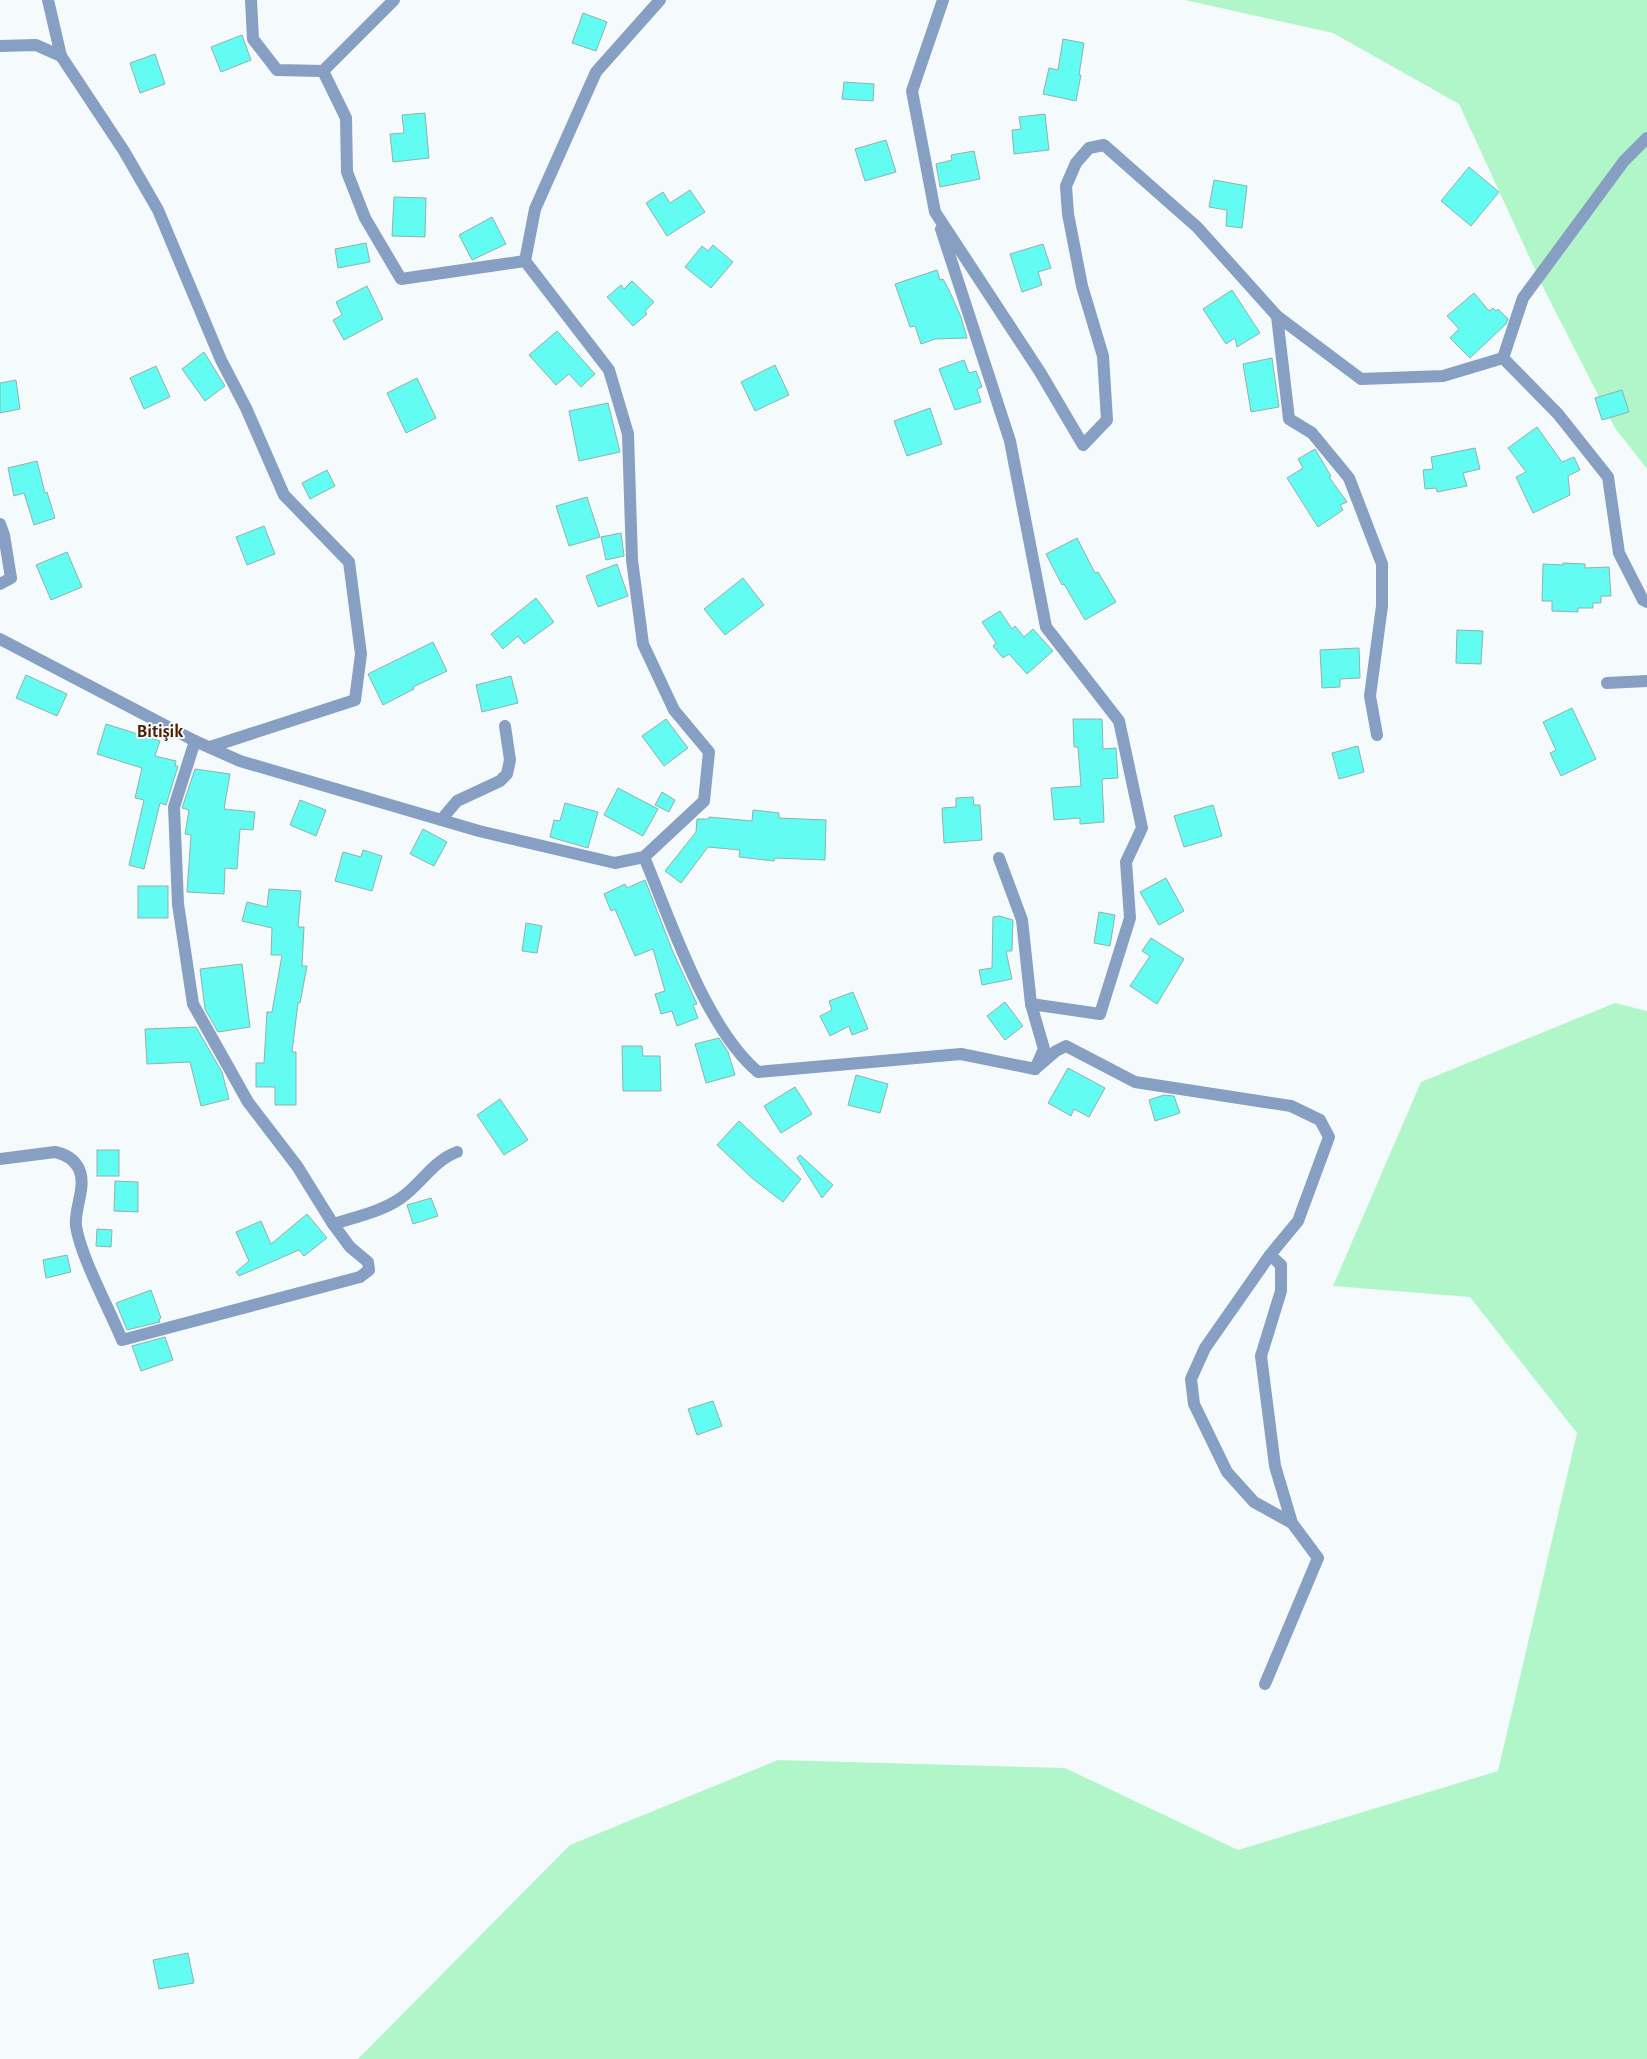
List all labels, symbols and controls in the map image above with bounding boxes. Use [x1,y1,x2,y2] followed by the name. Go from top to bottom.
[137,723,183,741] district label: Bitişik

